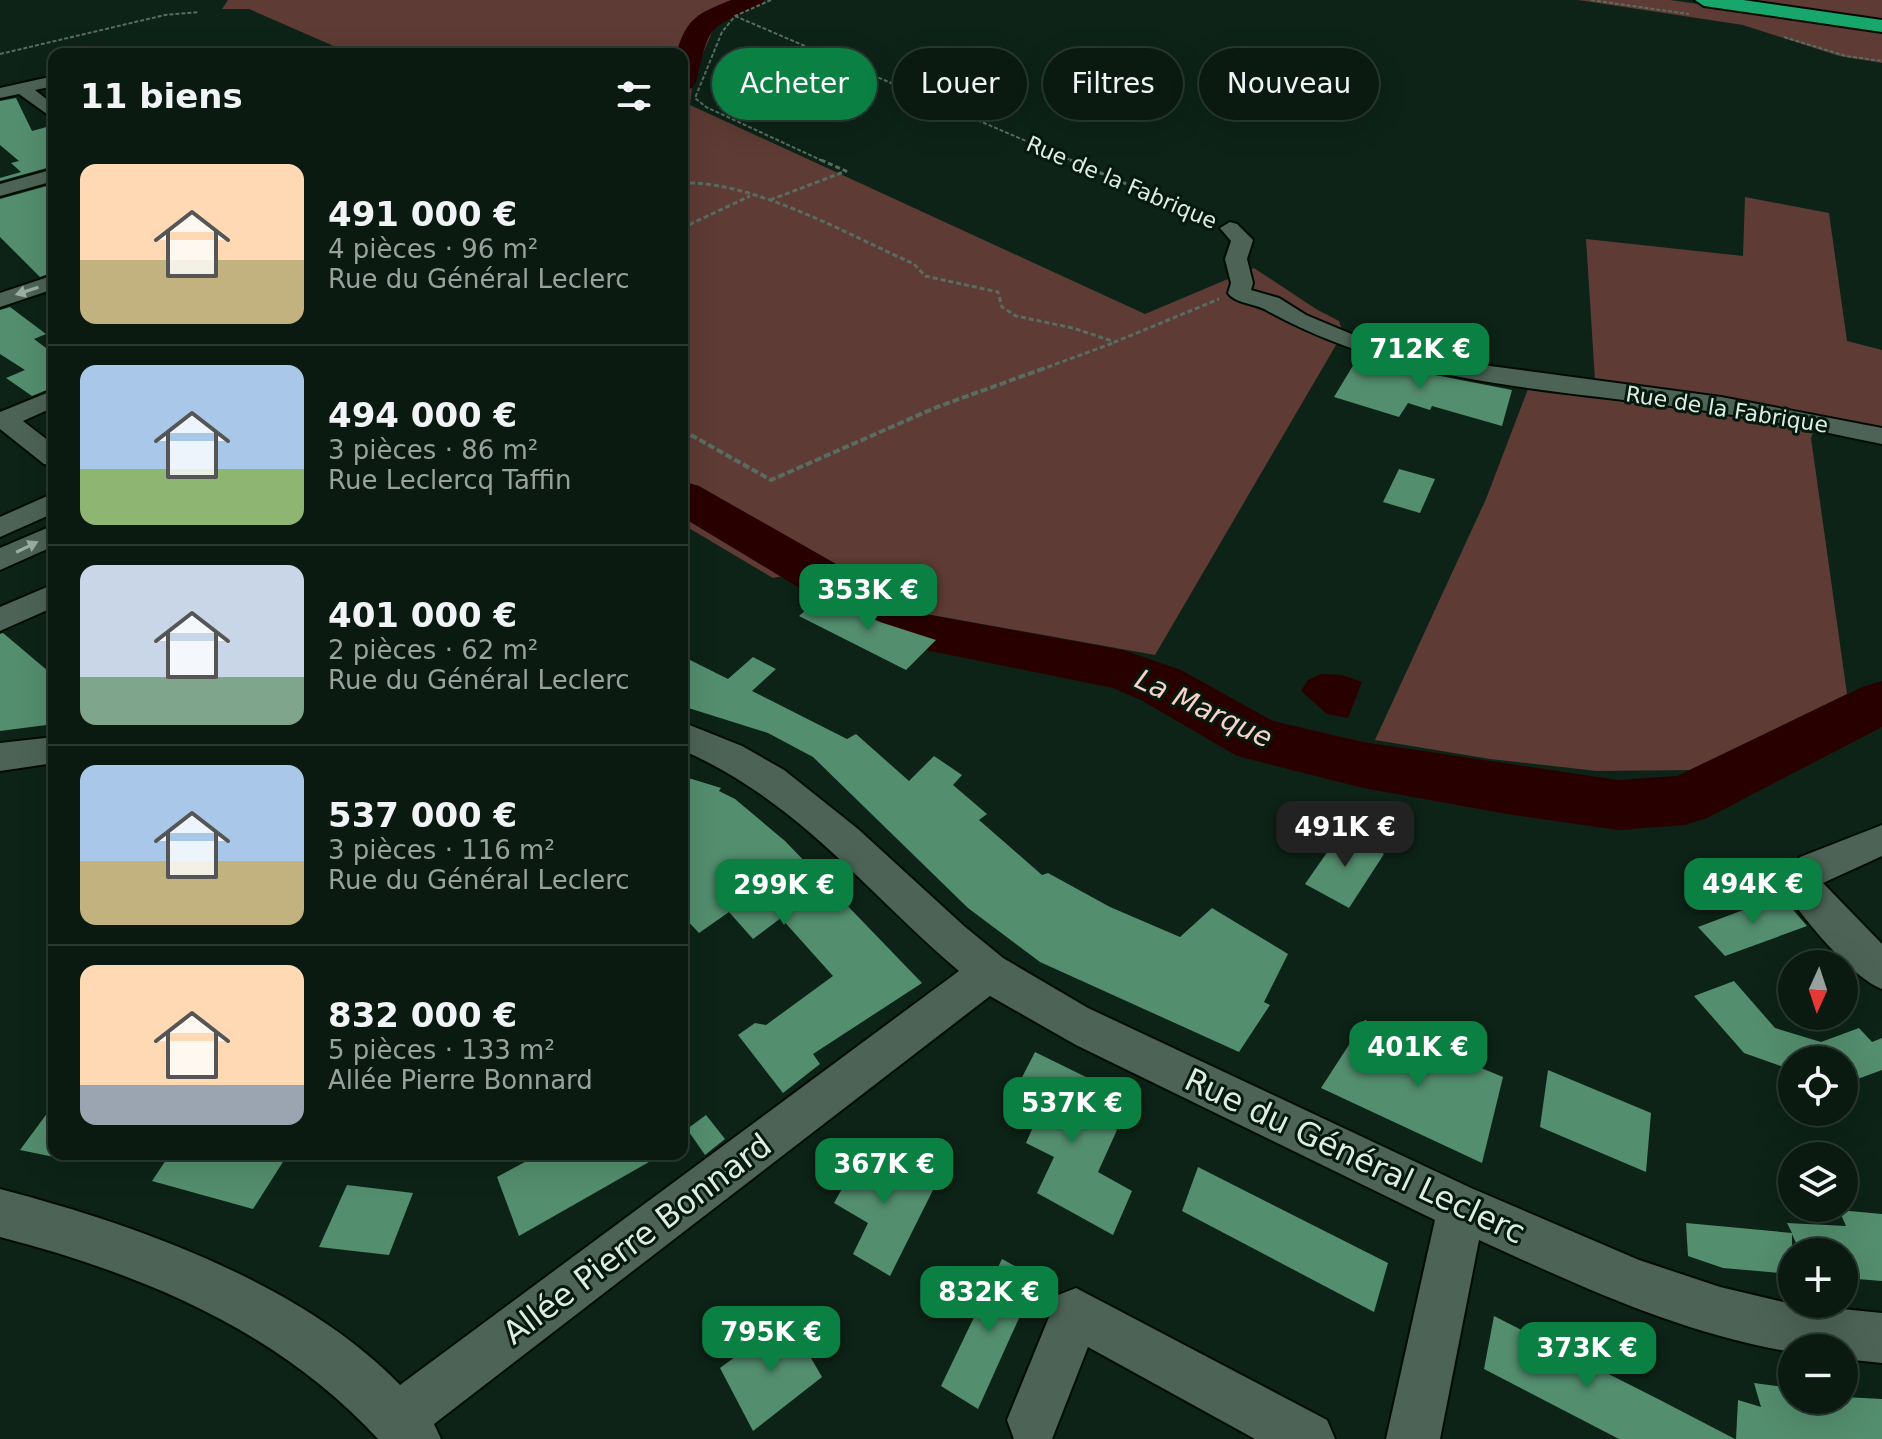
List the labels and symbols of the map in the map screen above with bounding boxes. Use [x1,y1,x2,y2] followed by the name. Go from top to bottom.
[1023,131,1221,234] street label: Rue de la Fabrique
[15,286,39,298] one-way arrow
[1355,323,1485,391] pin: 712K €
[1624,381,1830,438] street label: Rue de la Fabrique
[15,540,39,554] one-way arrow
[803,564,933,632] pin: 353K €
[1130,662,1277,755] water label: La Marque
[1280,801,1410,869] pin: 491K €
[1688,858,1818,926] pin: 494K €
[719,859,849,927] pin: 299K €
[1778,950,1858,1030] north arrow
[1353,1021,1483,1089] pin: 401K €
[1179,1060,1531,1252] street label: Rue du Général Leclerc
[1007,1077,1137,1145] pin: 537K €
[495,1126,779,1352] street label: Allée Pierre Bonnard
[819,1138,949,1206] pin: 367K €
[924,1266,1054,1334] pin: 832K €
[706,1306,836,1374] pin: 795K €
[1522,1322,1652,1390] pin: 373K €

